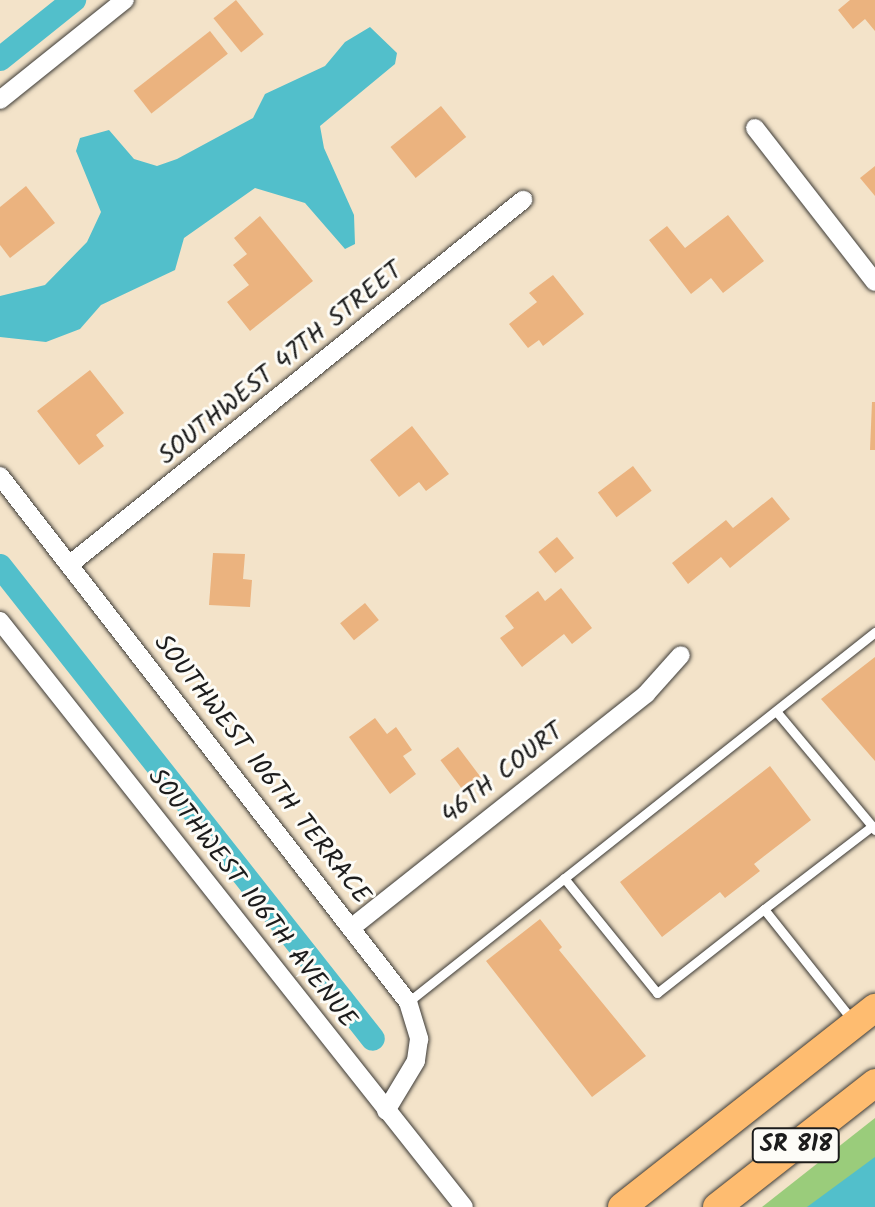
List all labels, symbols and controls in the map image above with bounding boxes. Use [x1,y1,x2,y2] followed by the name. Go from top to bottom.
[152,256,410,472] street label: SOUTHWEST 47TH STREET
[146,629,376,911] street label: SOUTHWEST 106TH TERRACE
[436,717,570,831] street label: 46TH COURT
[140,763,362,1035] street label: SOUTHWEST 106TH AVENUE
[750,1125,842,1165] road number: SR 818

